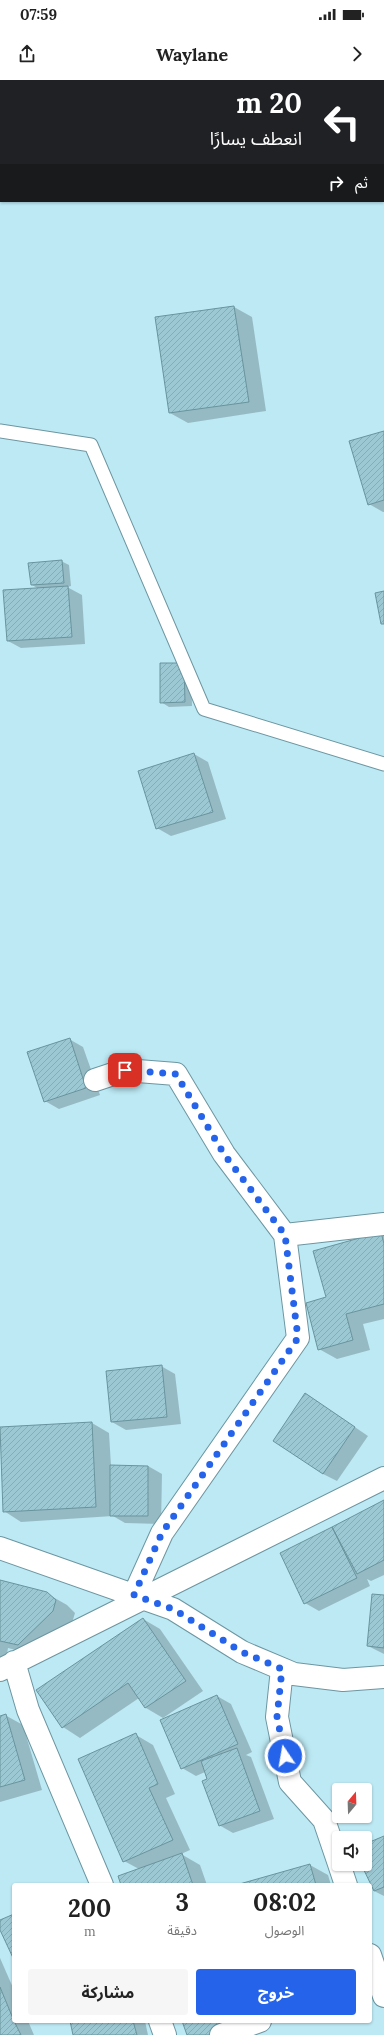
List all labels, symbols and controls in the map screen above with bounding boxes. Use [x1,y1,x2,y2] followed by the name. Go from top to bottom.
[20,5,57,24] text: 07:59
[16,43,38,65] icon: share
[156,43,228,66] text: Waylane
[346,43,368,65] icon: forward
[236,85,302,121] text: 20 m
[316,96,368,148] icon: left
[210,127,302,150] text: انعطف يسارًا
[325,172,347,194] icon: right
[355,173,368,192] text: ثم
[108,1053,142,1087] pin
[114,1059,136,1081] icon: arrive
[264,1735,306,1777] position arrow
[332,1783,372,1823] north arrow
[332,1783,372,1871] map controls
[332,1831,372,1871] button: sound
[175,1887,189,1918] text: 3
[253,1887,316,1918] text: 08:02
[68,1893,111,1924] text: 200
[167,1922,197,1939] text: دقيقة
[265,1922,304,1939] text: الوصول
[84,1923,96,1940] text: m
[28,1969,188,2015] button: مشاركة
[196,1969,356,2015] button: خروج

